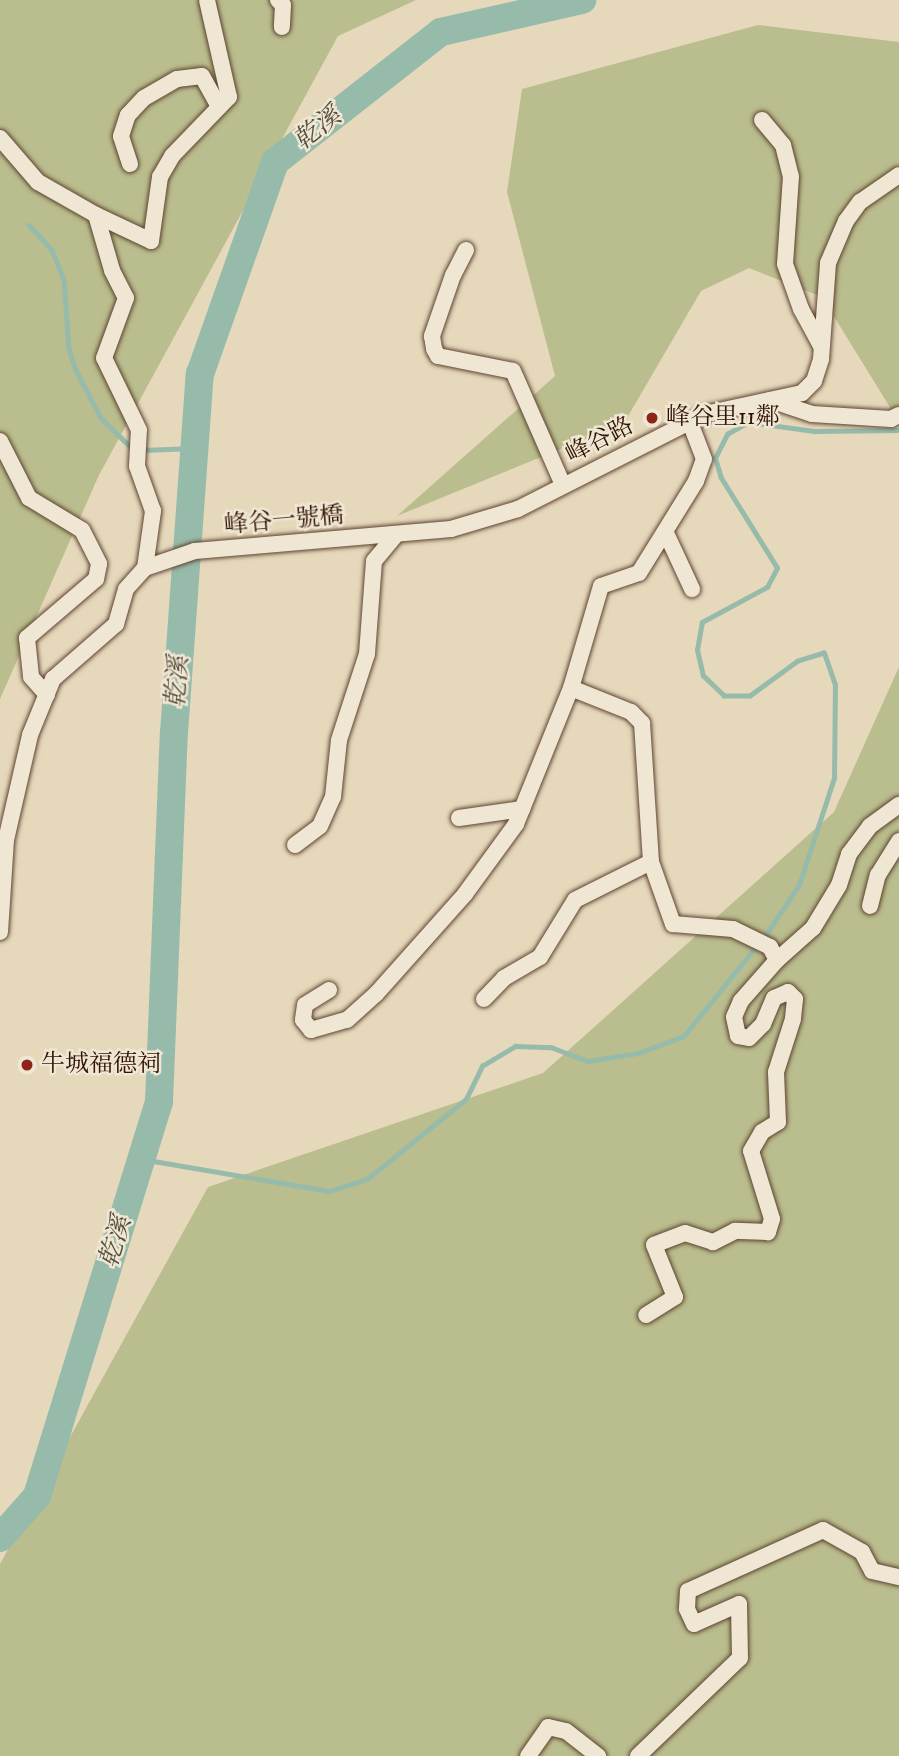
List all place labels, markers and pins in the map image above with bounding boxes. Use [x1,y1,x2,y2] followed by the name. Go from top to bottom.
[666,404,780,432] place label: 峰谷里11鄰
[644,410,660,426] marker: 峰谷里11鄰
[41,1051,161,1079] place label: 牛城福德祠
[19,1057,35,1073] marker: 牛城福德祠

